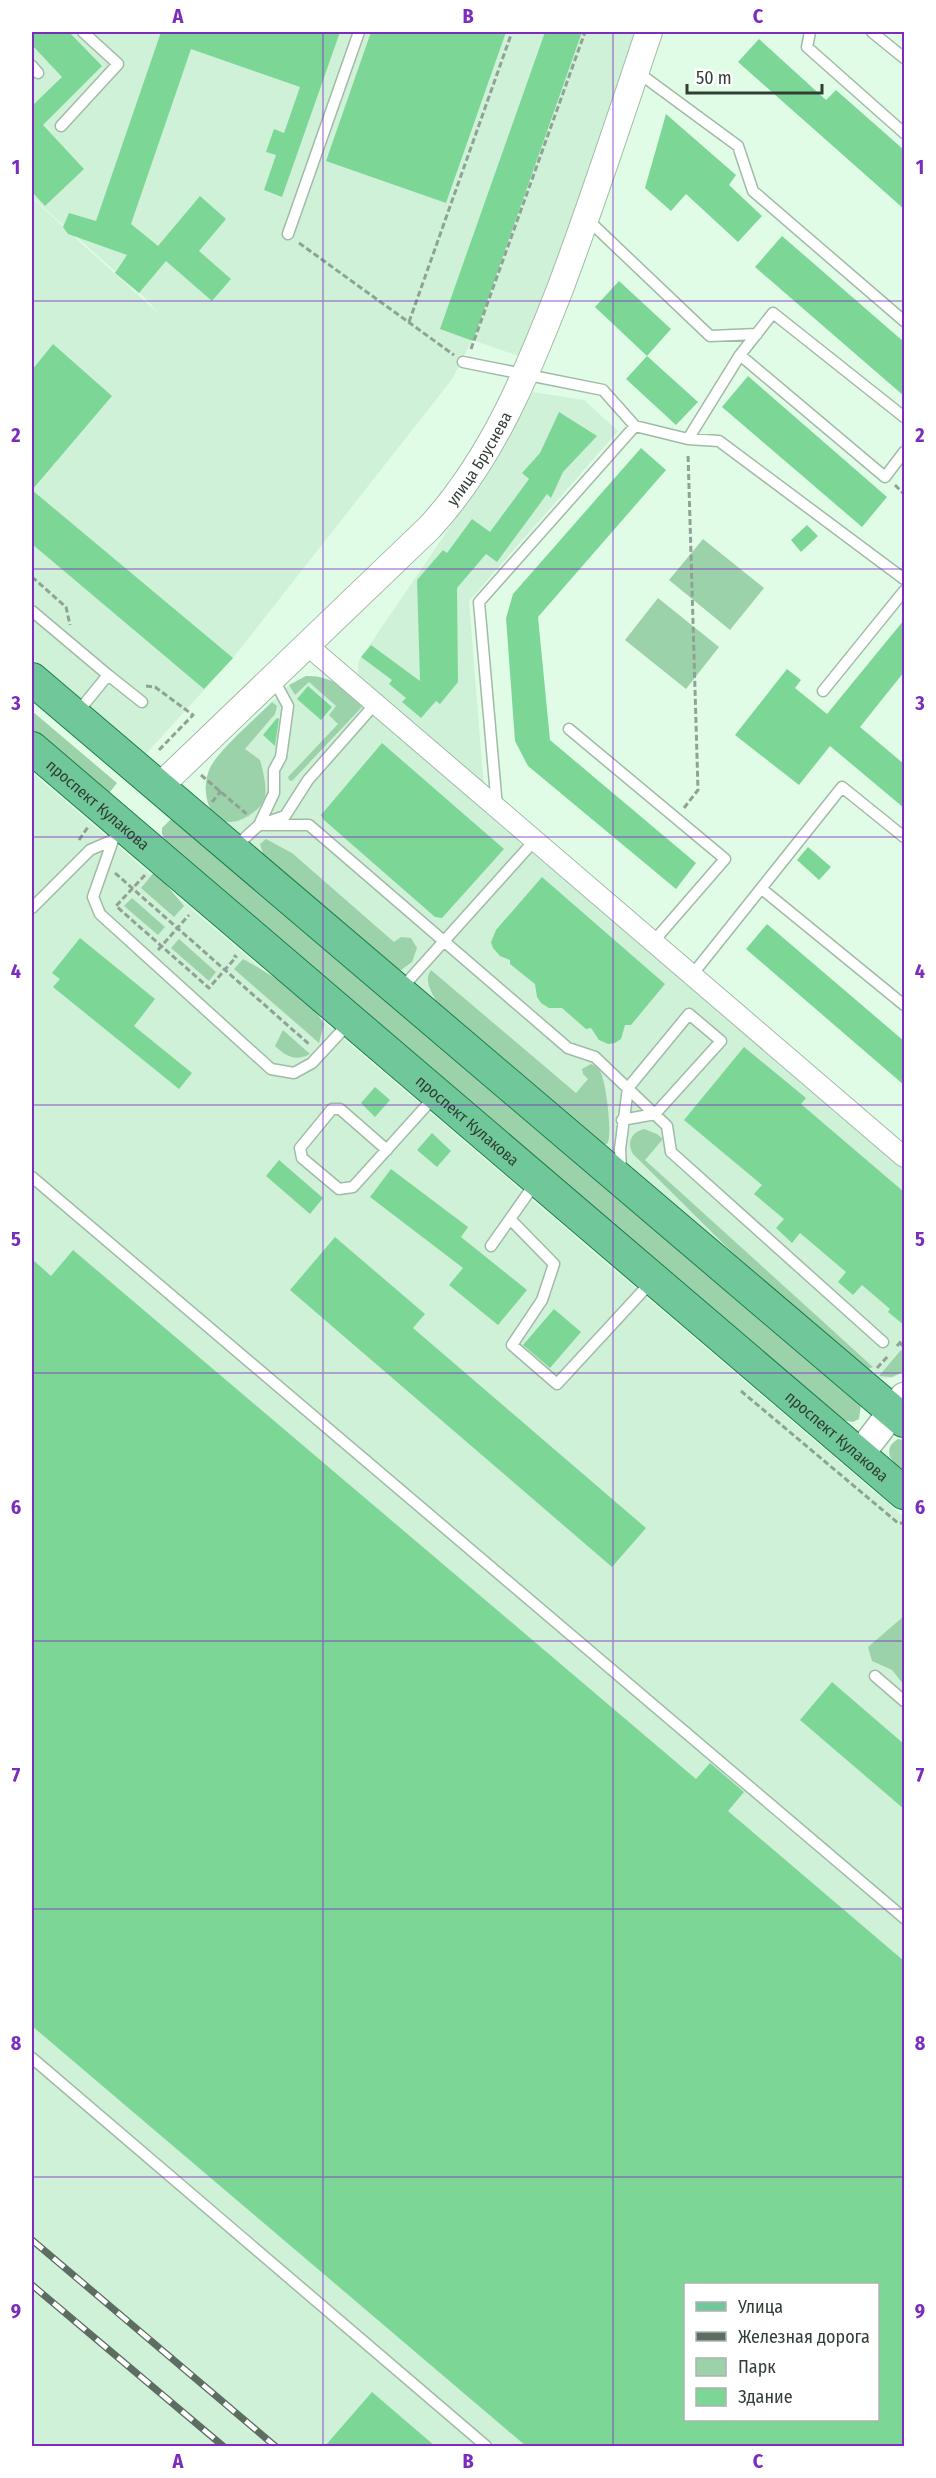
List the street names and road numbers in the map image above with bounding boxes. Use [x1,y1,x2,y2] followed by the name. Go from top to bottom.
[443,409,516,509] street label: улица Бруснева
[42,756,153,854] street label: проспект Кулакова
[412,1071,523,1170] street label: проспект Кулакова
[781,1387,892,1486] street label: проспект Кулакова

